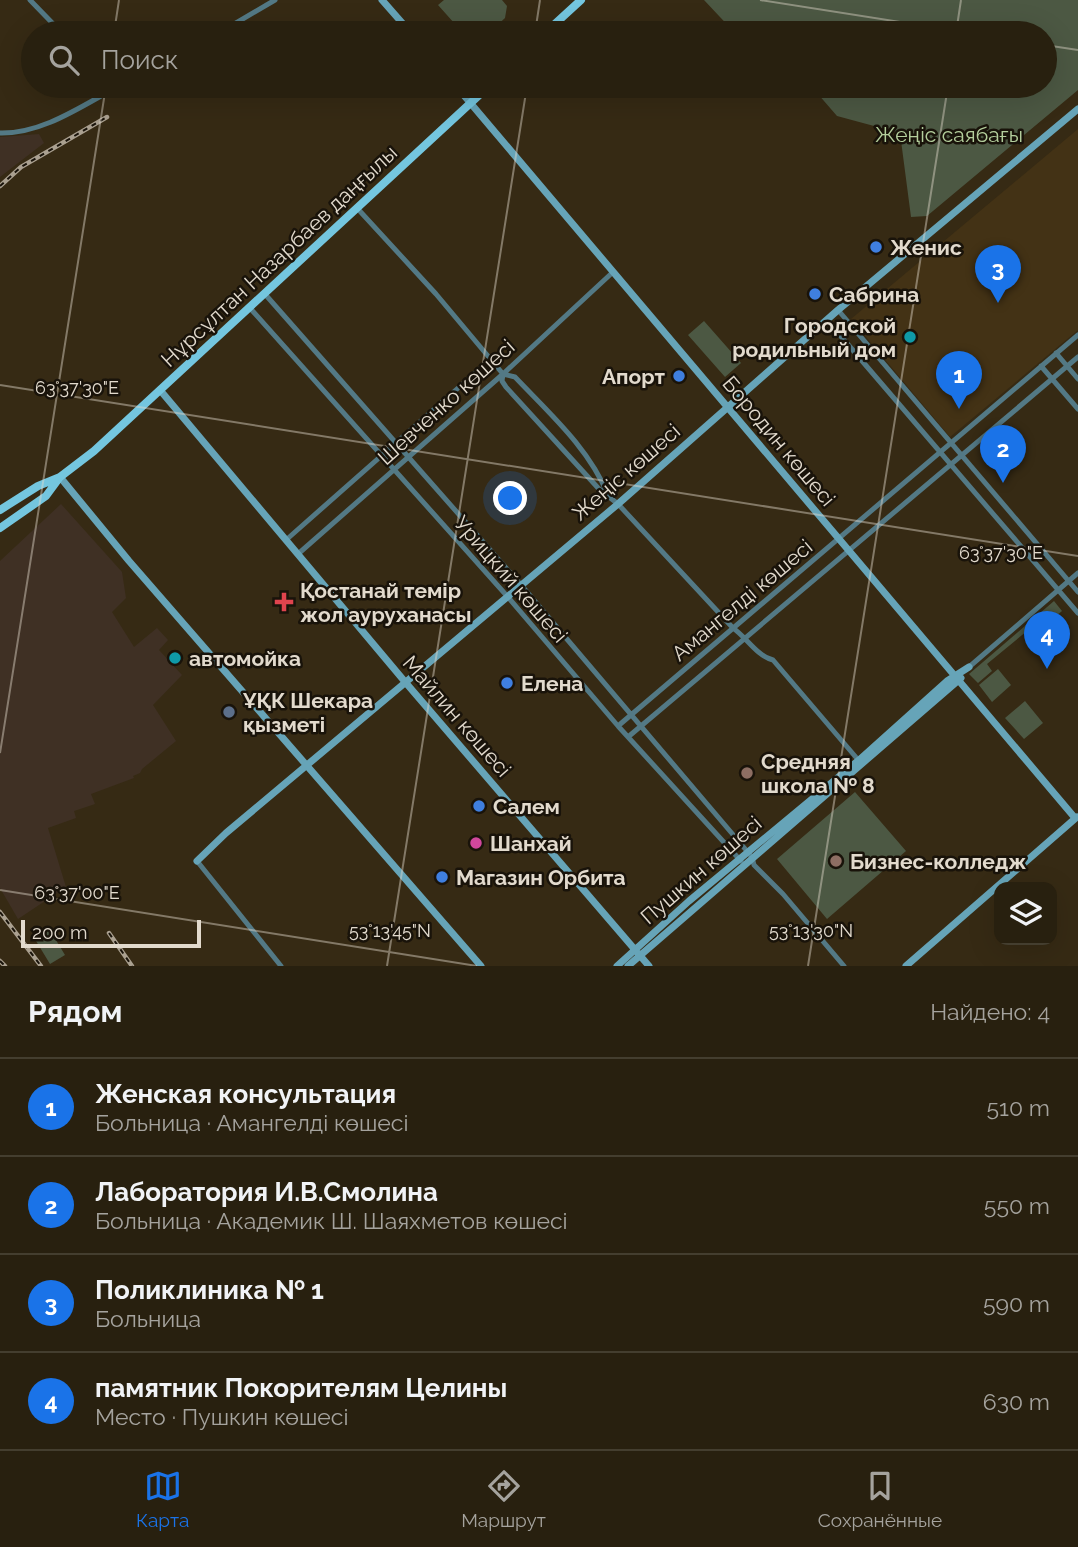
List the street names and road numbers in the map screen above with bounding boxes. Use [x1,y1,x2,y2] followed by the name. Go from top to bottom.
[156,140,402,372] street label: Нұрсұлтан Назарбаев даңғылы
[373,334,519,470] street label: Шевченко көшесі
[717,371,841,511] street label: Бородин көшесі
[567,418,685,526] street label: Жеңіс көшесі
[449,511,573,647] street label: Урицкий көшесі
[667,534,817,666] street label: Амангелді көшесі
[398,650,516,782] street label: Майлин көшесі
[635,811,767,929] street label: Пушкин көшесі

